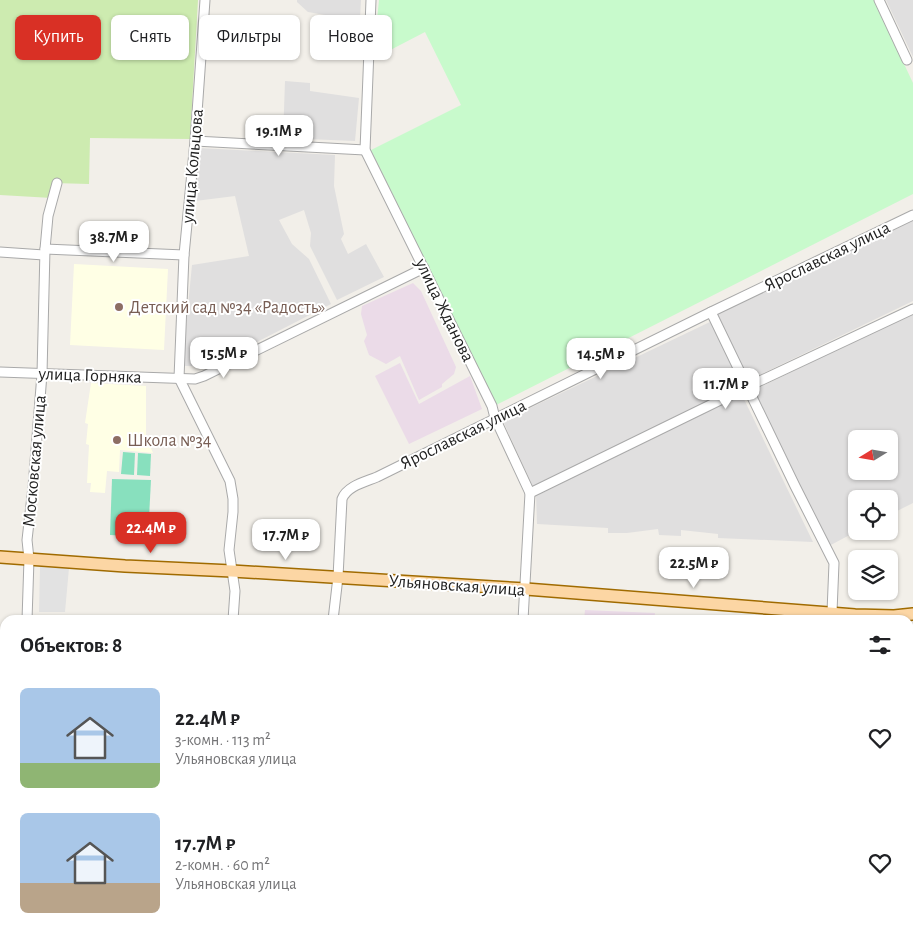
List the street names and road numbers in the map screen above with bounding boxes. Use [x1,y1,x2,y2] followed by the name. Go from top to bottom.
[179,108,207,225] street label: улица Кольцова
[762,219,893,295] street label: Ярославская улица
[411,255,477,365] street label: улица Жданова
[37,365,142,387] street label: улица Горняка
[20,394,50,528] street label: Московская улица
[398,397,529,473] street label: Ярославская улица
[388,572,526,600] street label: Ульяновская улица

